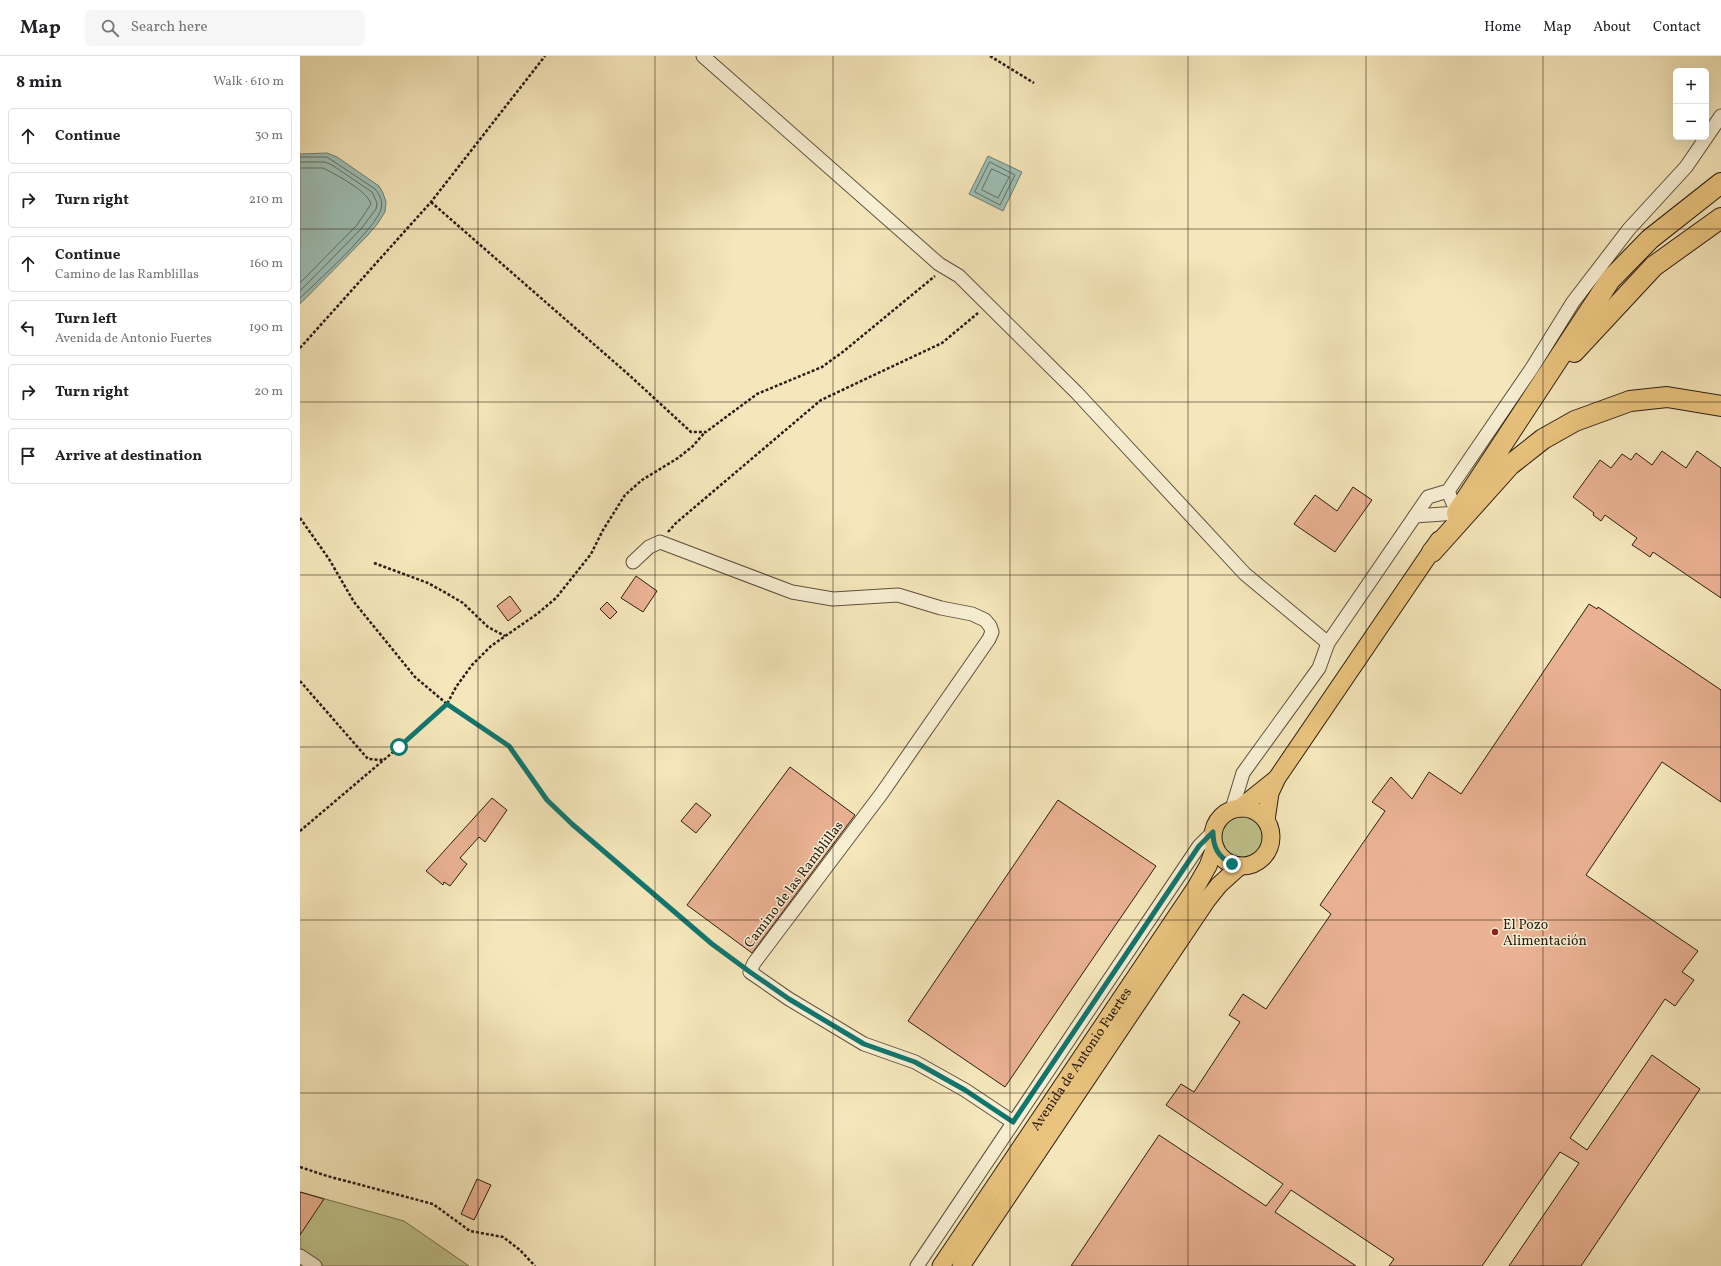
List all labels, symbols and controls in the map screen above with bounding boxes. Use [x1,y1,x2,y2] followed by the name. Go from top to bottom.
[85,10,365,46] search box
[20,15,61,41] text: Map
[99,17,121,39] icon: search
[131,17,208,38] text: Search here
[1484,18,1521,37] text: Home
[1543,18,1571,37] text: Map
[1593,18,1631,37] text: About
[1653,18,1701,37] text: Contact
[1673,68,1709,140] map controls
[1673,68,1709,104] button: +
[16,71,62,94] text: 8 min
[213,73,284,91] text: Walk · 610 m
[1673,104,1709,140] button: −
[17,125,39,147] icon: ahead
[55,126,120,147] text: Continue
[255,127,283,145] text: 30 m
[17,189,39,211] icon: right
[55,190,129,211] text: Turn right
[249,191,283,209] text: 210 m
[55,245,120,266] text: Continue
[17,253,39,275] icon: ahead
[249,255,283,273] text: 160 m
[55,266,199,284] text: Camino de las Ramblillas
[55,309,117,330] text: Turn left
[17,317,39,339] icon: left
[249,319,283,337] text: 190 m
[55,330,212,348] text: Avenida de Antonio Fuertes
[17,381,39,403] icon: right
[55,382,129,403] text: Turn right
[254,383,283,401] text: 20 m
[17,445,39,467] icon: arrive
[55,446,202,467] text: Arrive at destination
[390,738,408,756] route start
[740,817,848,952] street label: Camino de las Ramblillas
[1223,855,1241,873] route end
[1503,916,1587,951] place label: El Pozo Alimentación
[1490,927,1500,937] marker: El Pozo Alimentación
[1027,984,1137,1135] street label: Avenida de Antonio Fuertes

